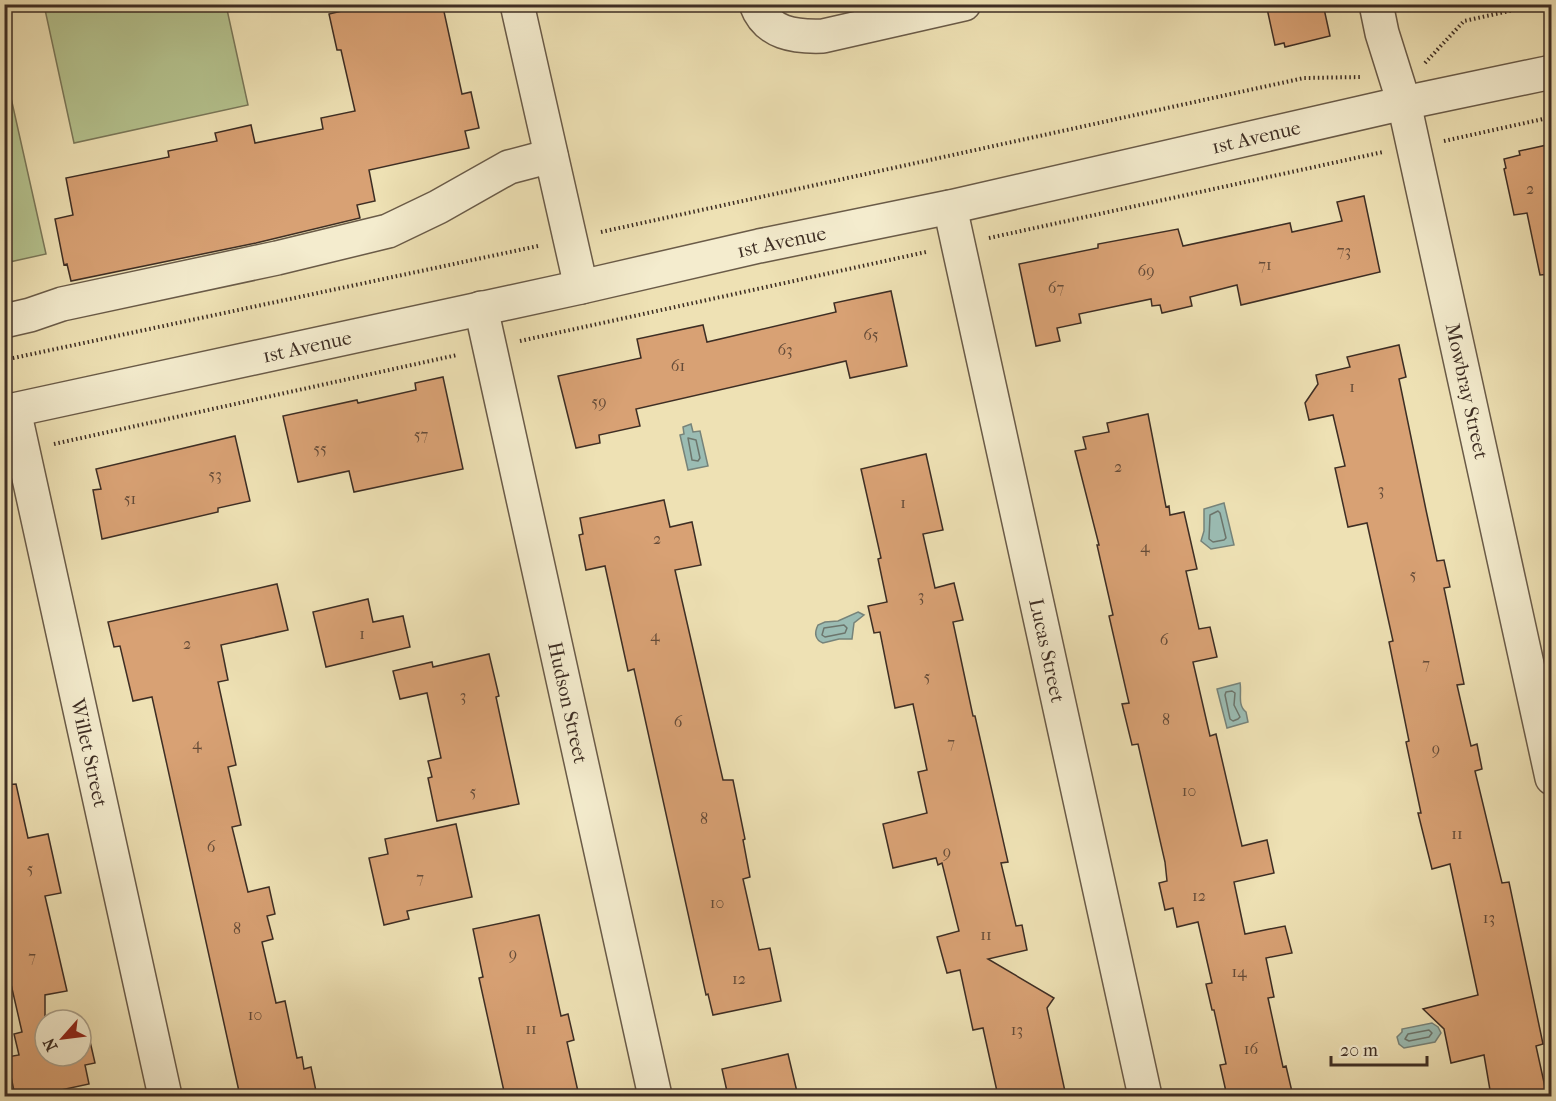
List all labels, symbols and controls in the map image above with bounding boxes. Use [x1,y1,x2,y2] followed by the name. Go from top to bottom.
[1209,116,1303,159] street label: 1st Avenue
[1526,179,1534,198] house number: 2
[735,222,828,263] street label: 1st Avenue
[1337,241,1351,260] house number: 73
[1258,255,1272,274] house number: 71
[1137,261,1155,280] house number: 69
[1048,278,1064,297] house number: 67
[1441,321,1493,461] street label: Mowbray Street
[863,325,879,344] house number: 65
[260,326,354,368] street label: 1st Avenue
[777,340,793,359] house number: 63
[671,356,685,375] house number: 61
[1349,377,1355,396] house number: 1
[591,392,607,411] house number: 59
[414,425,429,444] house number: 57
[313,439,327,458] house number: 55
[1114,457,1122,476] house number: 2
[208,465,222,484] house number: 53
[1378,480,1384,499] house number: 3
[124,489,136,508] house number: 51
[900,493,906,512] house number: 1
[653,529,661,548] house number: 2
[1140,537,1150,556] house number: 4
[1410,565,1417,584] house number: 5
[918,586,924,605] house number: 3
[1024,596,1069,705] street label: Lucas Street
[359,624,365,643] house number: 1
[650,626,660,645] house number: 4
[1160,630,1169,649] house number: 6
[183,634,191,653] house number: 2
[543,640,592,766] street label: Hudson Street
[1422,654,1430,673] house number: 7
[924,667,931,686] house number: 5
[460,686,466,705] house number: 3
[66,695,112,809] street label: Willet Street
[1162,710,1170,729] house number: 8
[674,712,683,731] house number: 6
[947,733,955,752] house number: 7
[192,734,202,753] house number: 4
[1432,739,1440,758] house number: 9
[1182,781,1196,800] house number: 10
[470,782,477,801] house number: 5
[700,809,708,828] house number: 8
[1451,824,1463,843] house number: 11
[207,837,216,856] house number: 6
[943,842,951,861] house number: 9
[27,859,34,878] house number: 5
[416,868,424,887] house number: 7
[1192,886,1206,905] house number: 12
[710,893,724,912] house number: 10
[1483,908,1495,927] house number: 13
[233,919,241,938] house number: 8
[980,925,992,944] house number: 11
[509,944,517,963] house number: 9
[28,947,36,966] house number: 7
[1231,962,1247,981] house number: 14
[732,969,746,988] house number: 12
[248,1005,262,1024] house number: 10
[33,1008,93,1068] north arrow
[525,1019,537,1038] house number: 11
[1011,1020,1023,1039] house number: 13
[1331,1029,1427,1067] scale bar
[39,1034,61,1055] text: N
[1244,1039,1258,1058] house number: 16
[1340,1040,1378,1061] text: 20 m

